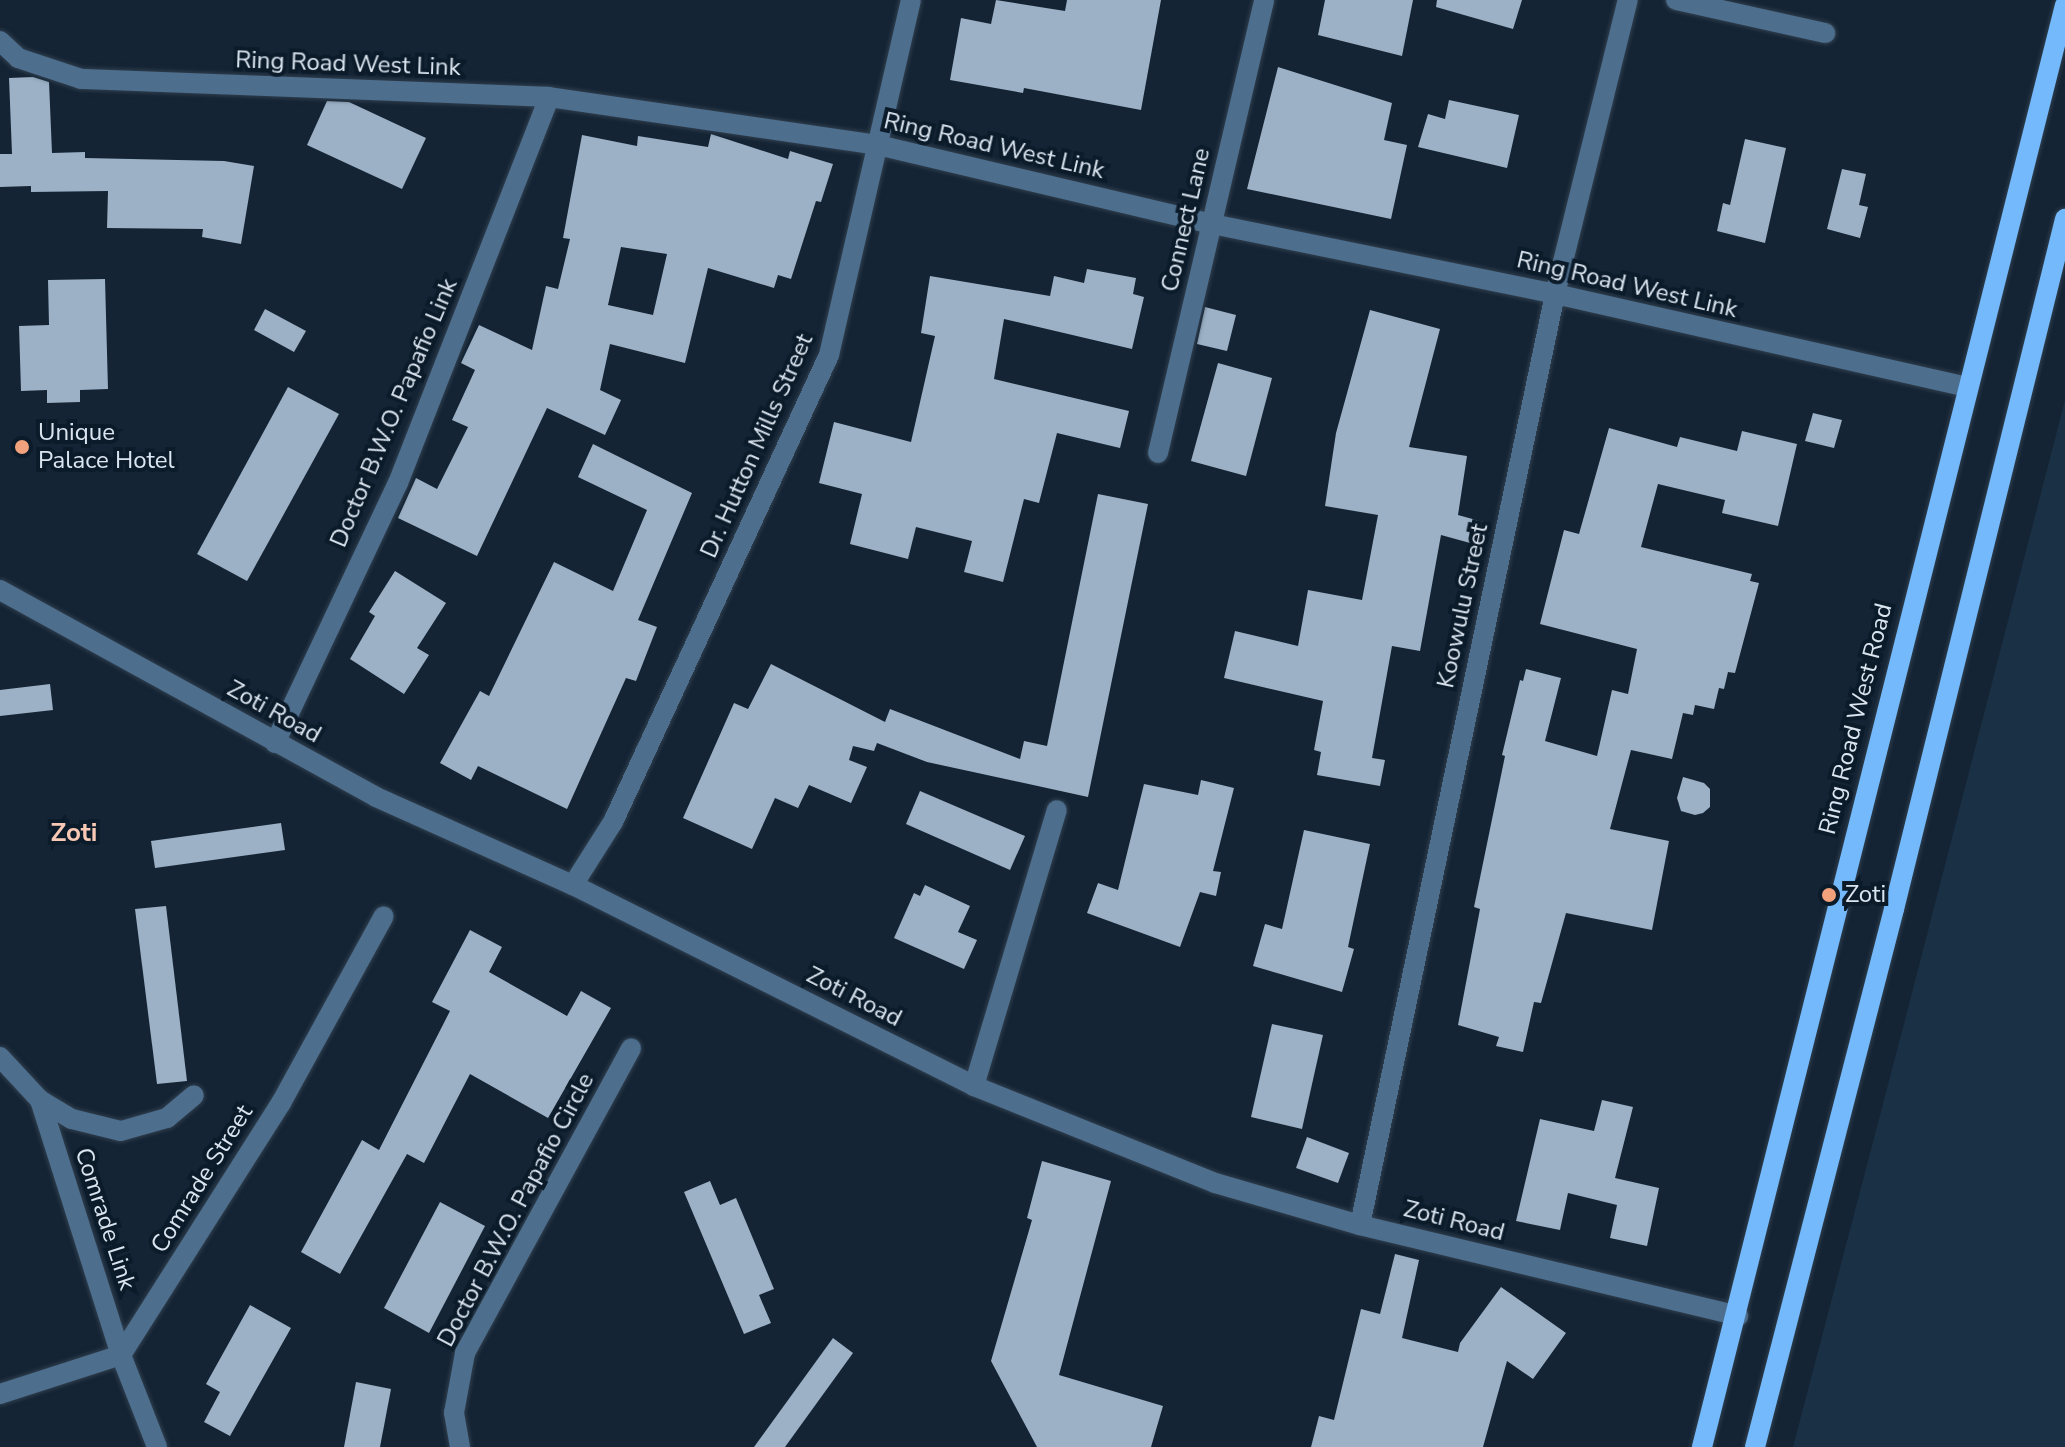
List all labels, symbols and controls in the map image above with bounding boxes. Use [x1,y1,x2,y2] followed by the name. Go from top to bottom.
[235,46,461,82] street label: Ring Road West Link
[881,107,1107,185] street label: Ring Road West Link
[1155,145,1217,295] street label: Connect Lane
[1514,246,1740,324] street label: Ring Road West Link
[324,274,464,552] street label: Doctor B.W.O. Papafio Link
[695,330,819,562] street label: Dr. Hutton Mills Street
[38,419,175,475] place label: Unique Palace Hotel
[13,438,31,456] marker: Unique Palace Hotel
[1432,521,1494,691] street label: Koowulu Street
[1813,600,1899,838] street label: Ring Road West Road
[222,674,326,750] street label: Zoti Road
[51,817,97,849] district label: Zoti
[1845,881,1886,909] place label: Zoti
[1820,886,1838,904] marker: Zoti
[802,961,906,1033] street label: Zoti Road
[431,1068,601,1352] street label: Doctor B.W.O. Papafio Circle
[145,1100,259,1258] street label: Comrade Street
[69,1144,141,1294] street label: Comrade Link
[1401,1195,1507,1247] street label: Zoti Road

